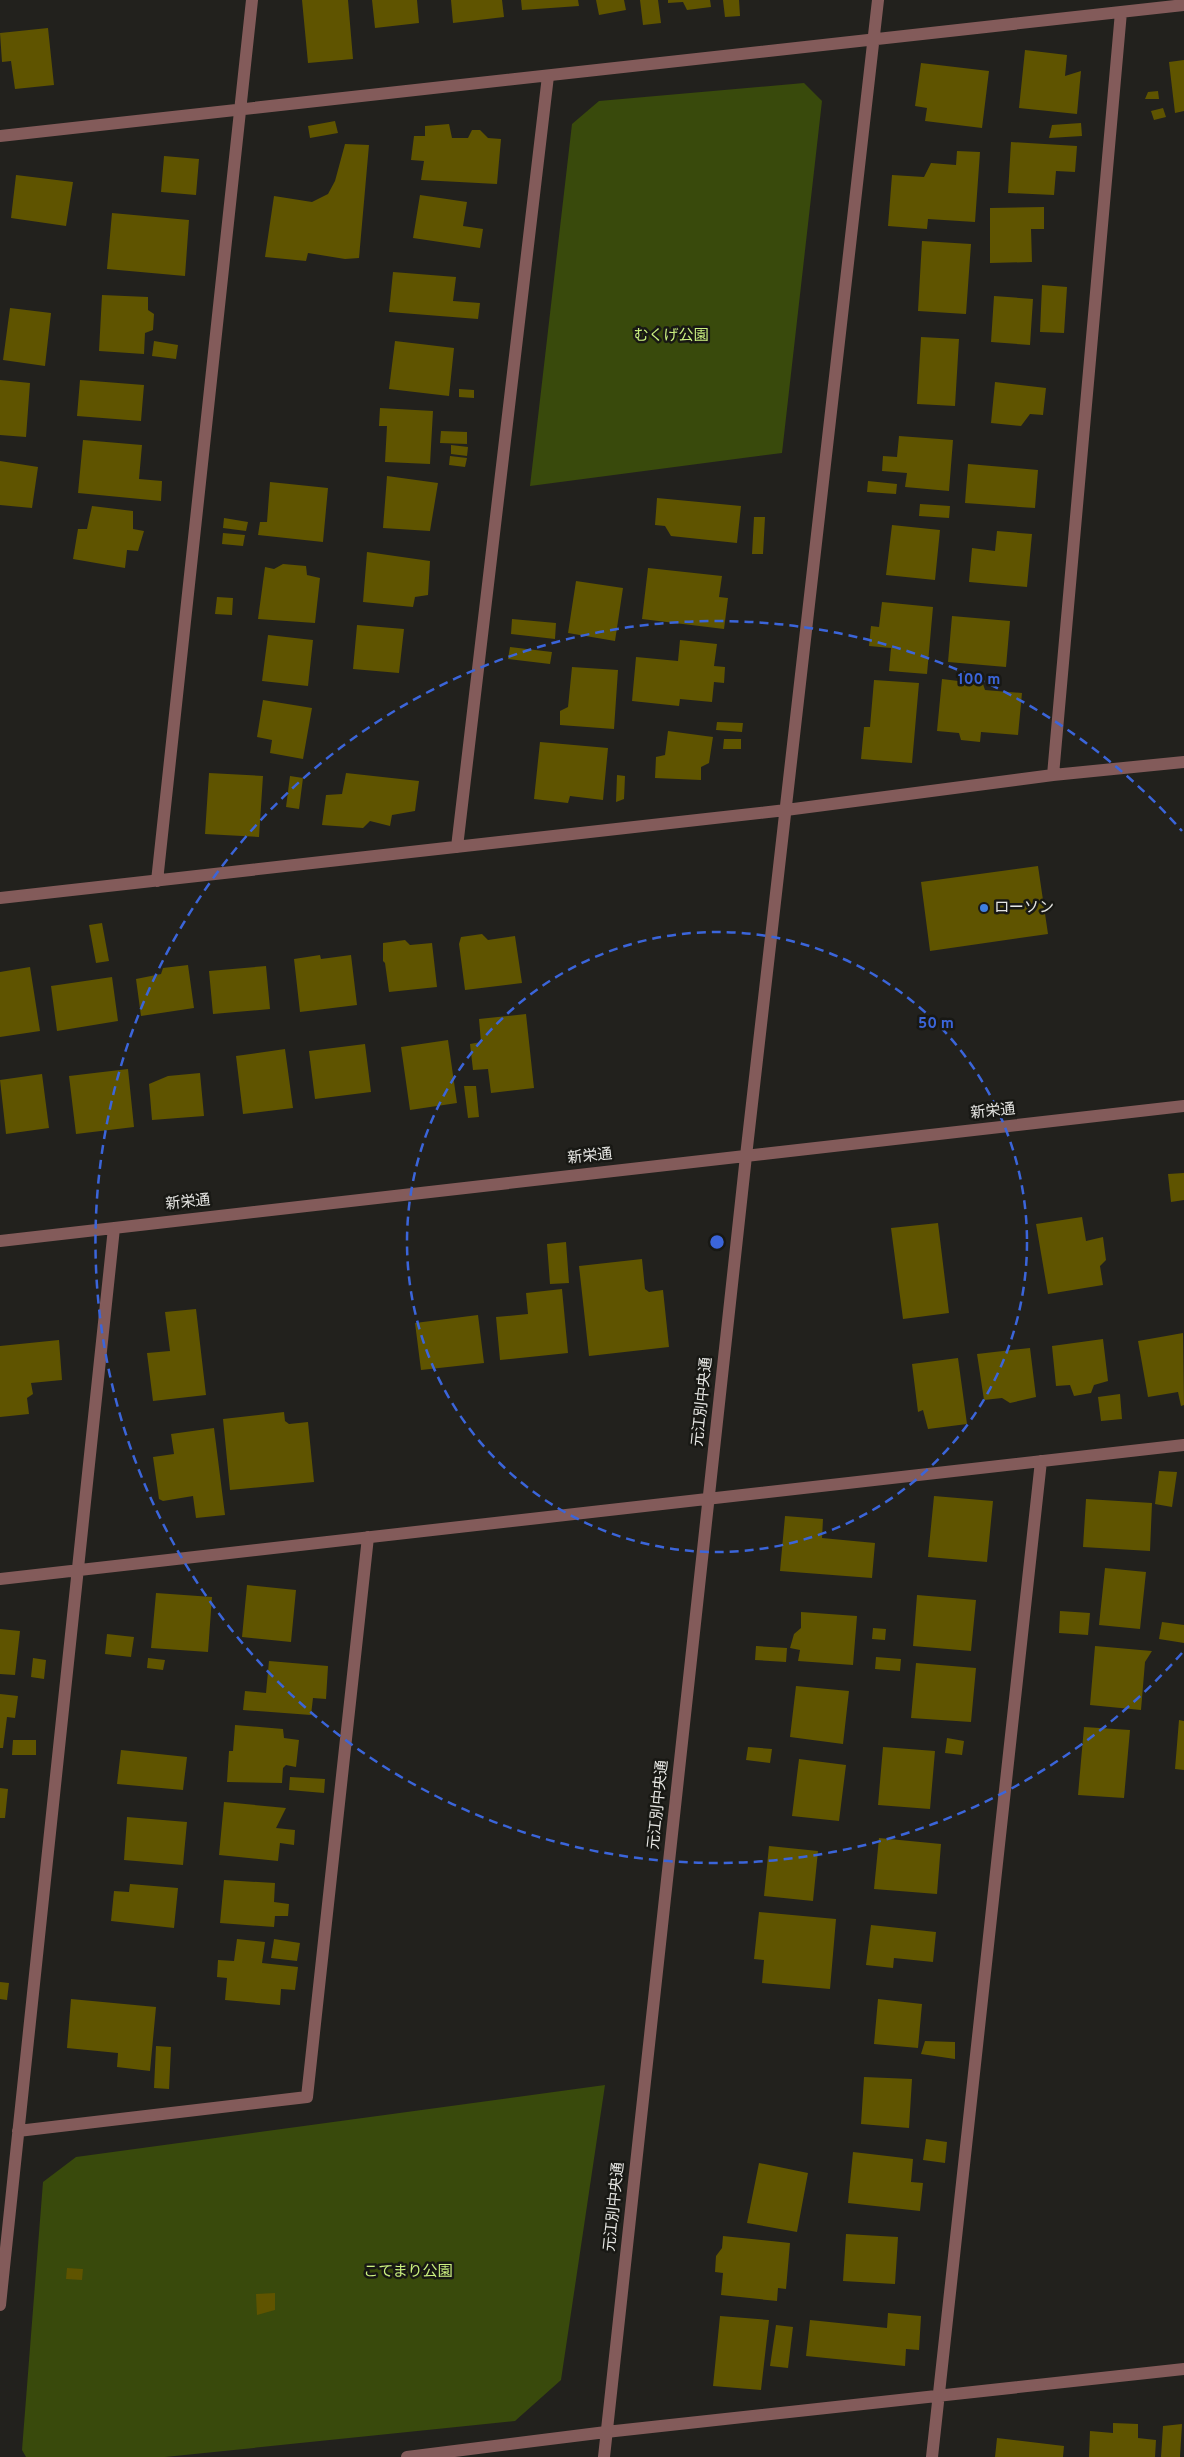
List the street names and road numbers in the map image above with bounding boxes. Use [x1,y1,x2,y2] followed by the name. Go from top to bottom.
[970,1100,1016,1124] street label: 新栄通
[567,1145,613,1169] street label: 新栄通
[165,1191,211,1215] street label: 新栄通
[689,1356,717,1448] street label: 元江別中央通
[645,1759,673,1851] street label: 元江別中央通
[601,2161,629,2253] street label: 元江別中央通

